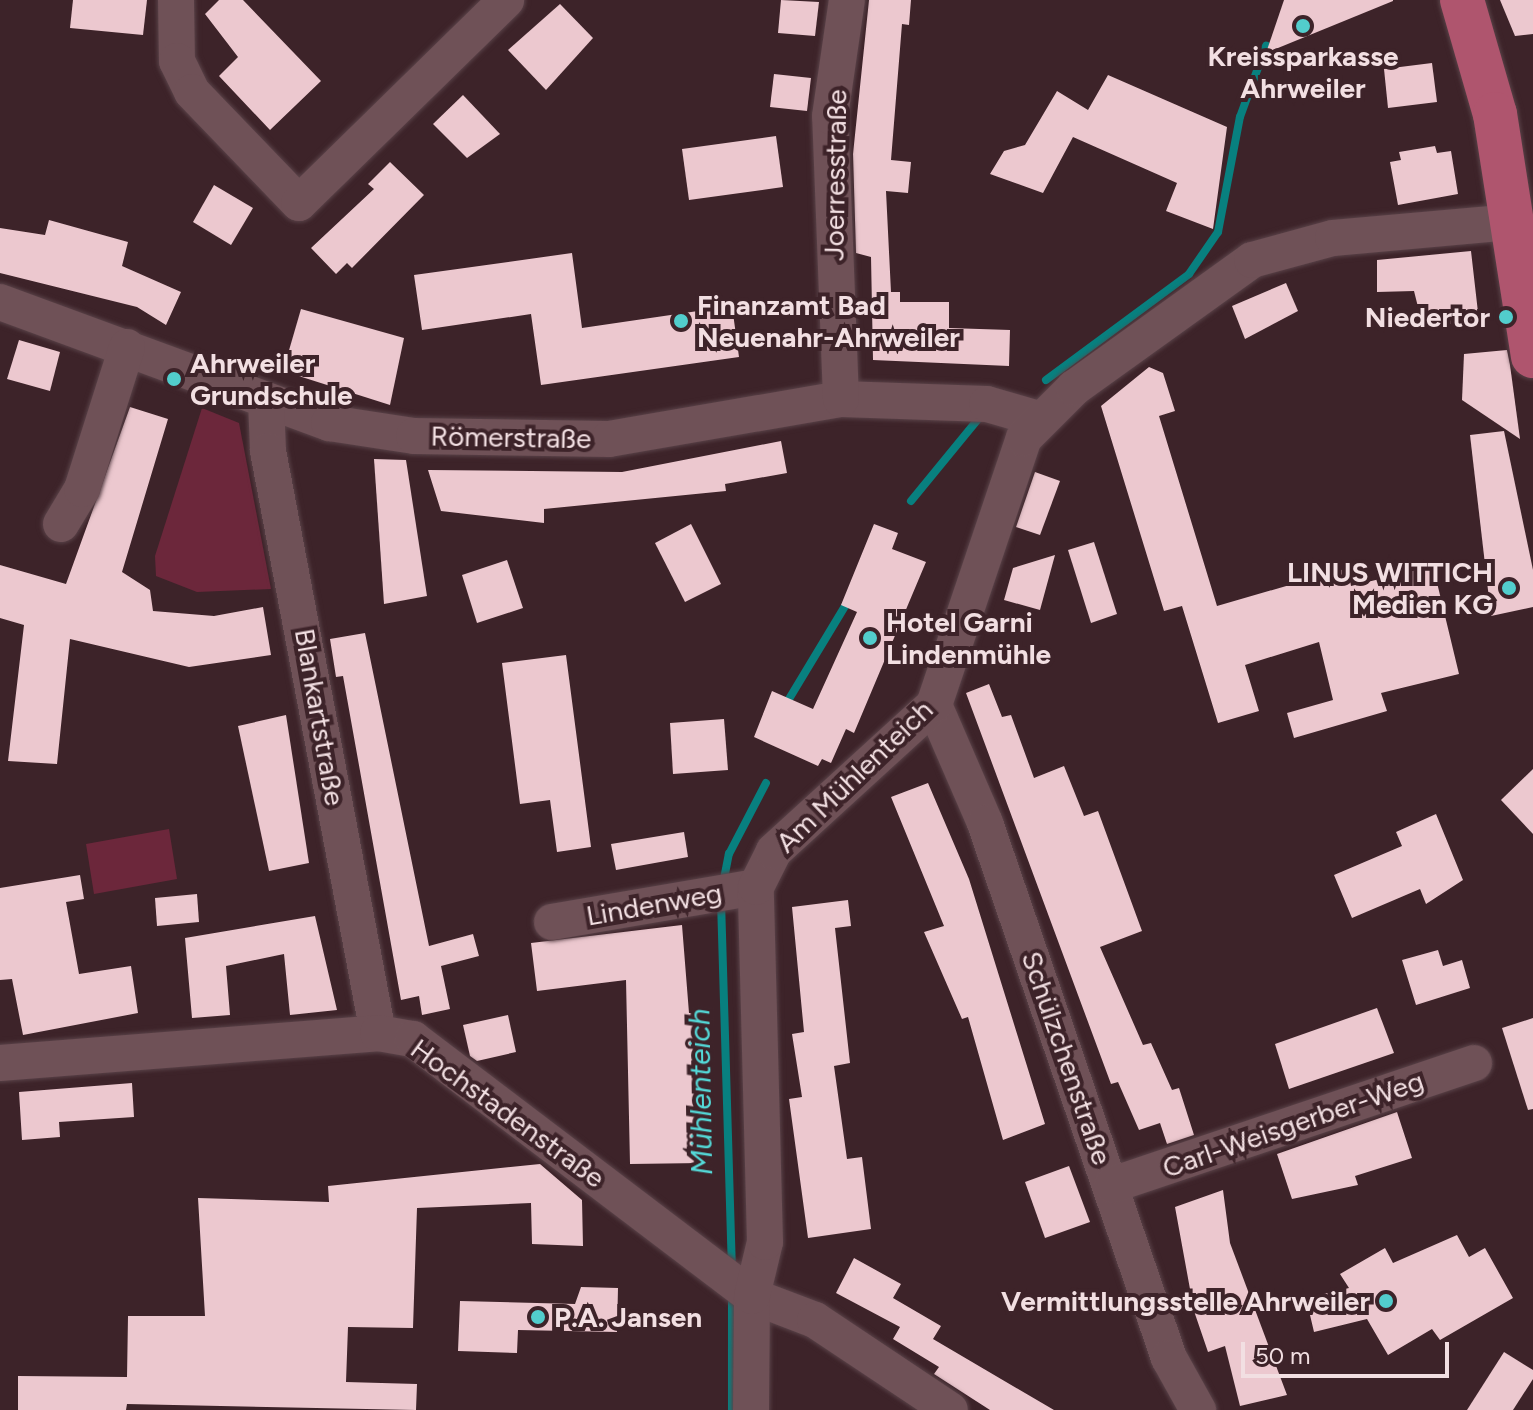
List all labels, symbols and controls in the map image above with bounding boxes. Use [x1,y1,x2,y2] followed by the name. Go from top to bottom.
[1294,17,1312,35] marker: Kreissparkasse Ahrweiler
[1207,39,1399,105] place label: Kreissparkasse Ahrweiler
[817,89,853,261] street label: Joerresstraße
[697,288,960,354] place label: Finanzamt Bad Neuenahr-Ahrweiler
[1365,300,1490,334] place label: Niedertor
[1497,308,1515,326] marker: Niedertor
[672,312,690,330] marker: Finanzamt Bad Neuenahr-Ahrweiler
[190,346,352,412] place label: Ahrweiler Grundschule
[165,370,183,388] marker: Ahrweiler Grundschule
[430,419,592,455] street label: Römerstraße
[1287,555,1493,621] place label: LINUS WITTICH Medien KG
[1500,579,1518,597] marker: LINUS WITTICH Medien KG
[886,605,1051,671] place label: Hotel Garni Lindenmühle
[288,626,352,808] street label: Blankartstraße
[861,629,879,647] marker: Hotel Garni Lindenmühle
[769,693,939,859] street label: Am Mühlenteich
[584,876,724,932] street label: Lindenweg
[1015,947,1119,1169] street label: Schülzchenstraße
[682,1008,720,1176] water label: Mühlenteich
[404,1031,612,1195] street label: Hochstadenstraße
[1158,1064,1428,1184] street label: Carl-Weisgerber-Weg
[1001,1284,1370,1318] place label: Vermittlungsstelle Ahrweiler
[1377,1292,1395,1310] marker: Vermittlungsstelle Ahrweiler
[554,1300,702,1334] place label: P.A. Jansen
[529,1308,547,1326] marker: P.A. Jansen
[1245,1326,1453,1376] scale bar
[1255,1341,1311,1370] text: 50 m

